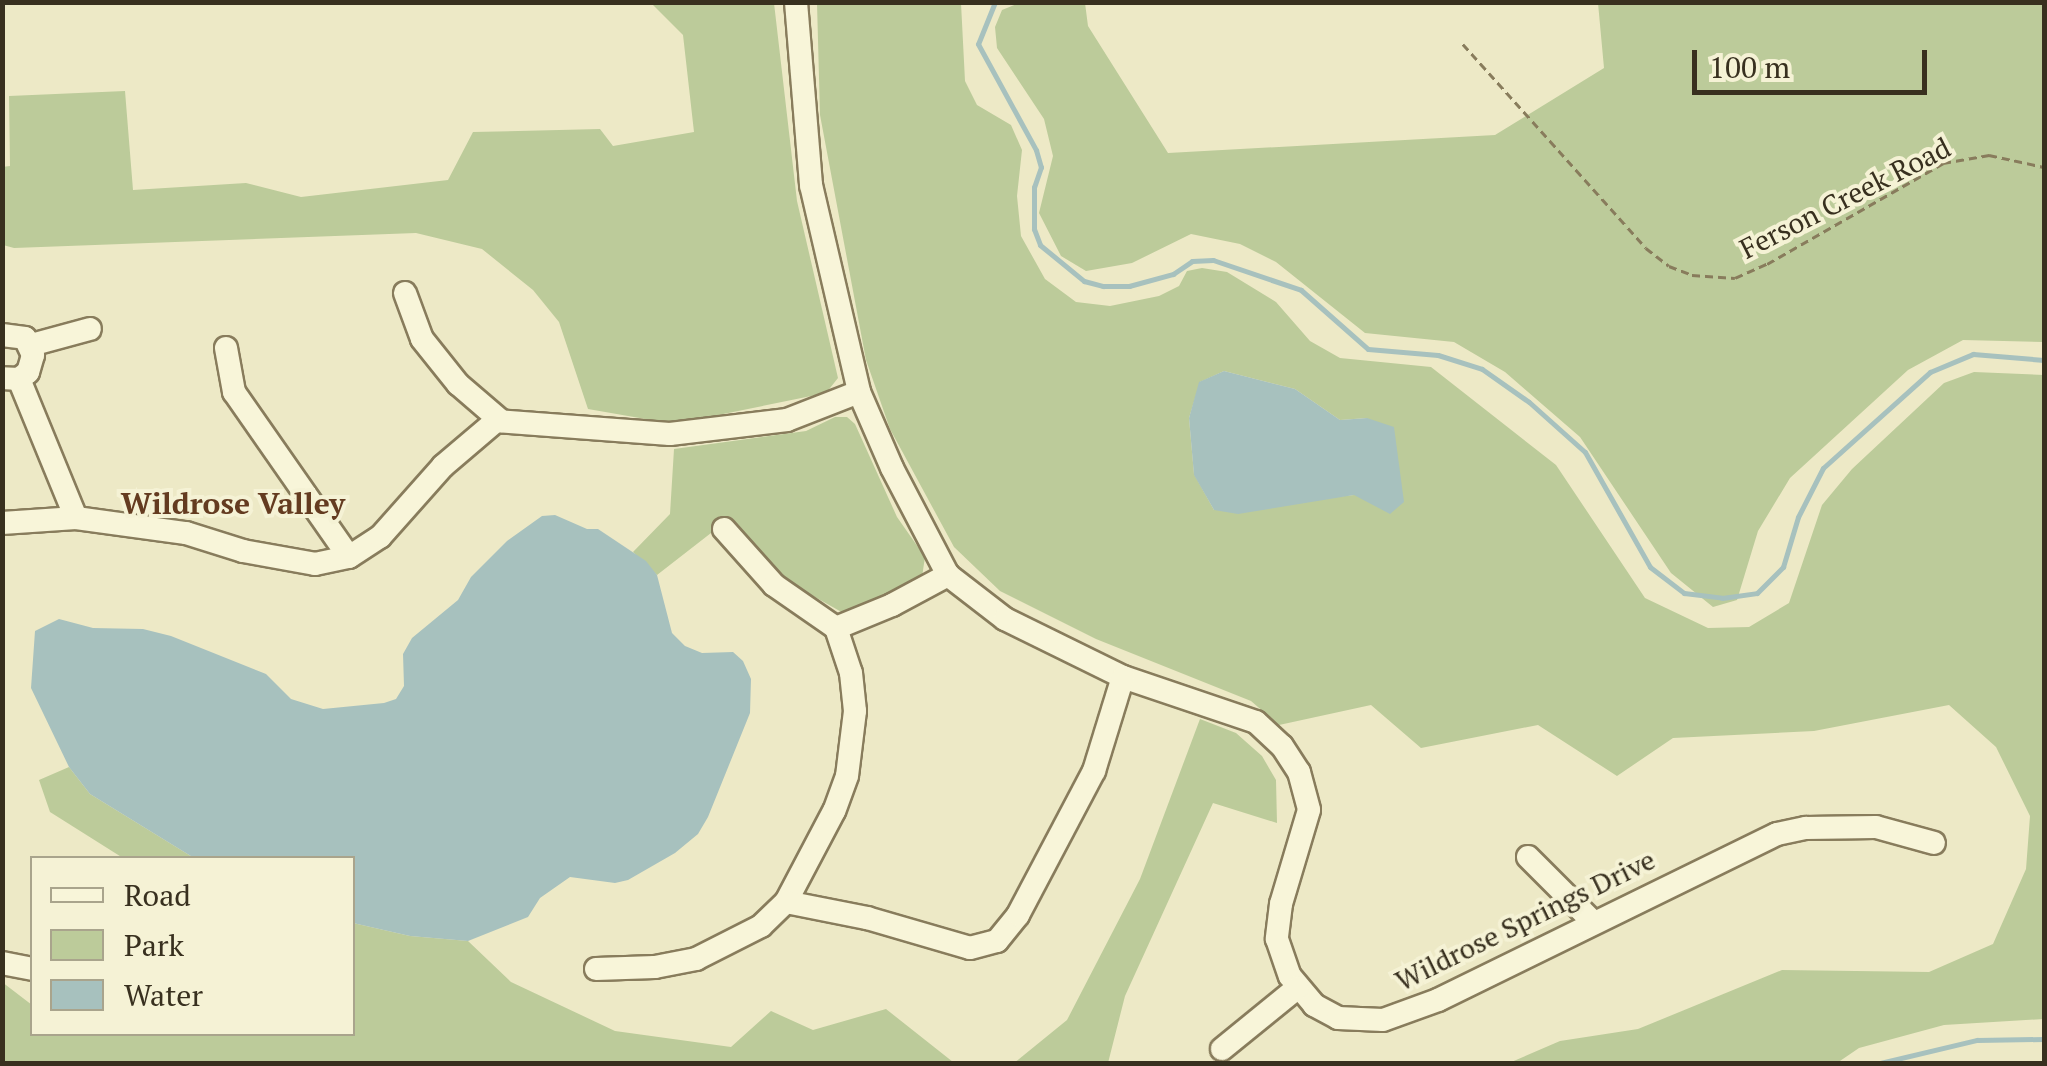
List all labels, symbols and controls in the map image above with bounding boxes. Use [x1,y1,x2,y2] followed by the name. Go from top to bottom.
[1697,30,1932,92] scale bar
[1709,47,1790,87] text: 100 m
[1734,130,1956,266] street label: Ferson Creek Road
[121,485,345,521] district label: Wildrose Valley
[1390,842,1660,998] street label: Wildrose Springs Drive
[30,856,355,1036] legend
[124,875,191,915] text: Road
[124,925,184,965] text: Park
[124,975,203,1015] text: Water

